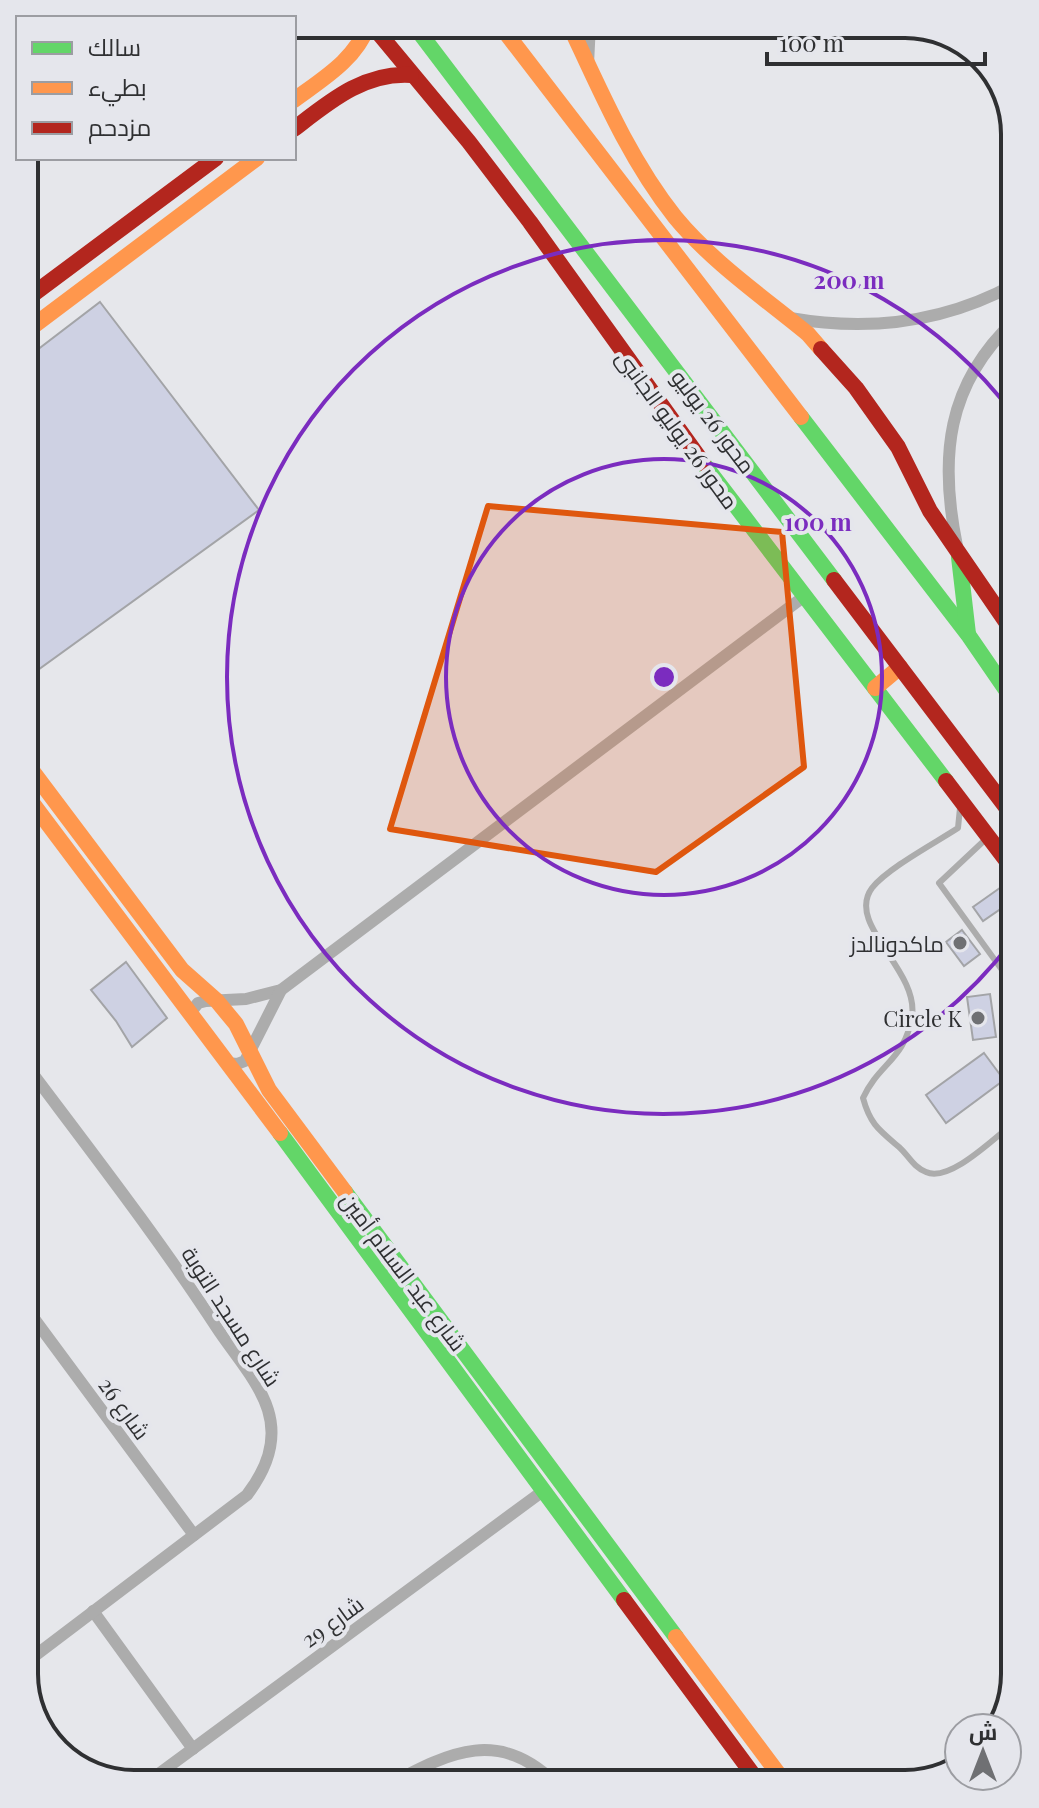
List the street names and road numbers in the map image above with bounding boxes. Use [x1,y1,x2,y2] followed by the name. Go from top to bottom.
[610,343,746,515] street label: محور 26 يوليو الجانبى
[665,363,763,479] street label: محور 26 يوليو
[333,1185,474,1358] street label: شارع عبد السلام أمين
[175,1240,289,1392] street label: شارع مسجد التوبة
[91,1371,158,1446] street label: شارع 26
[295,1588,370,1654] street label: شارع 29

